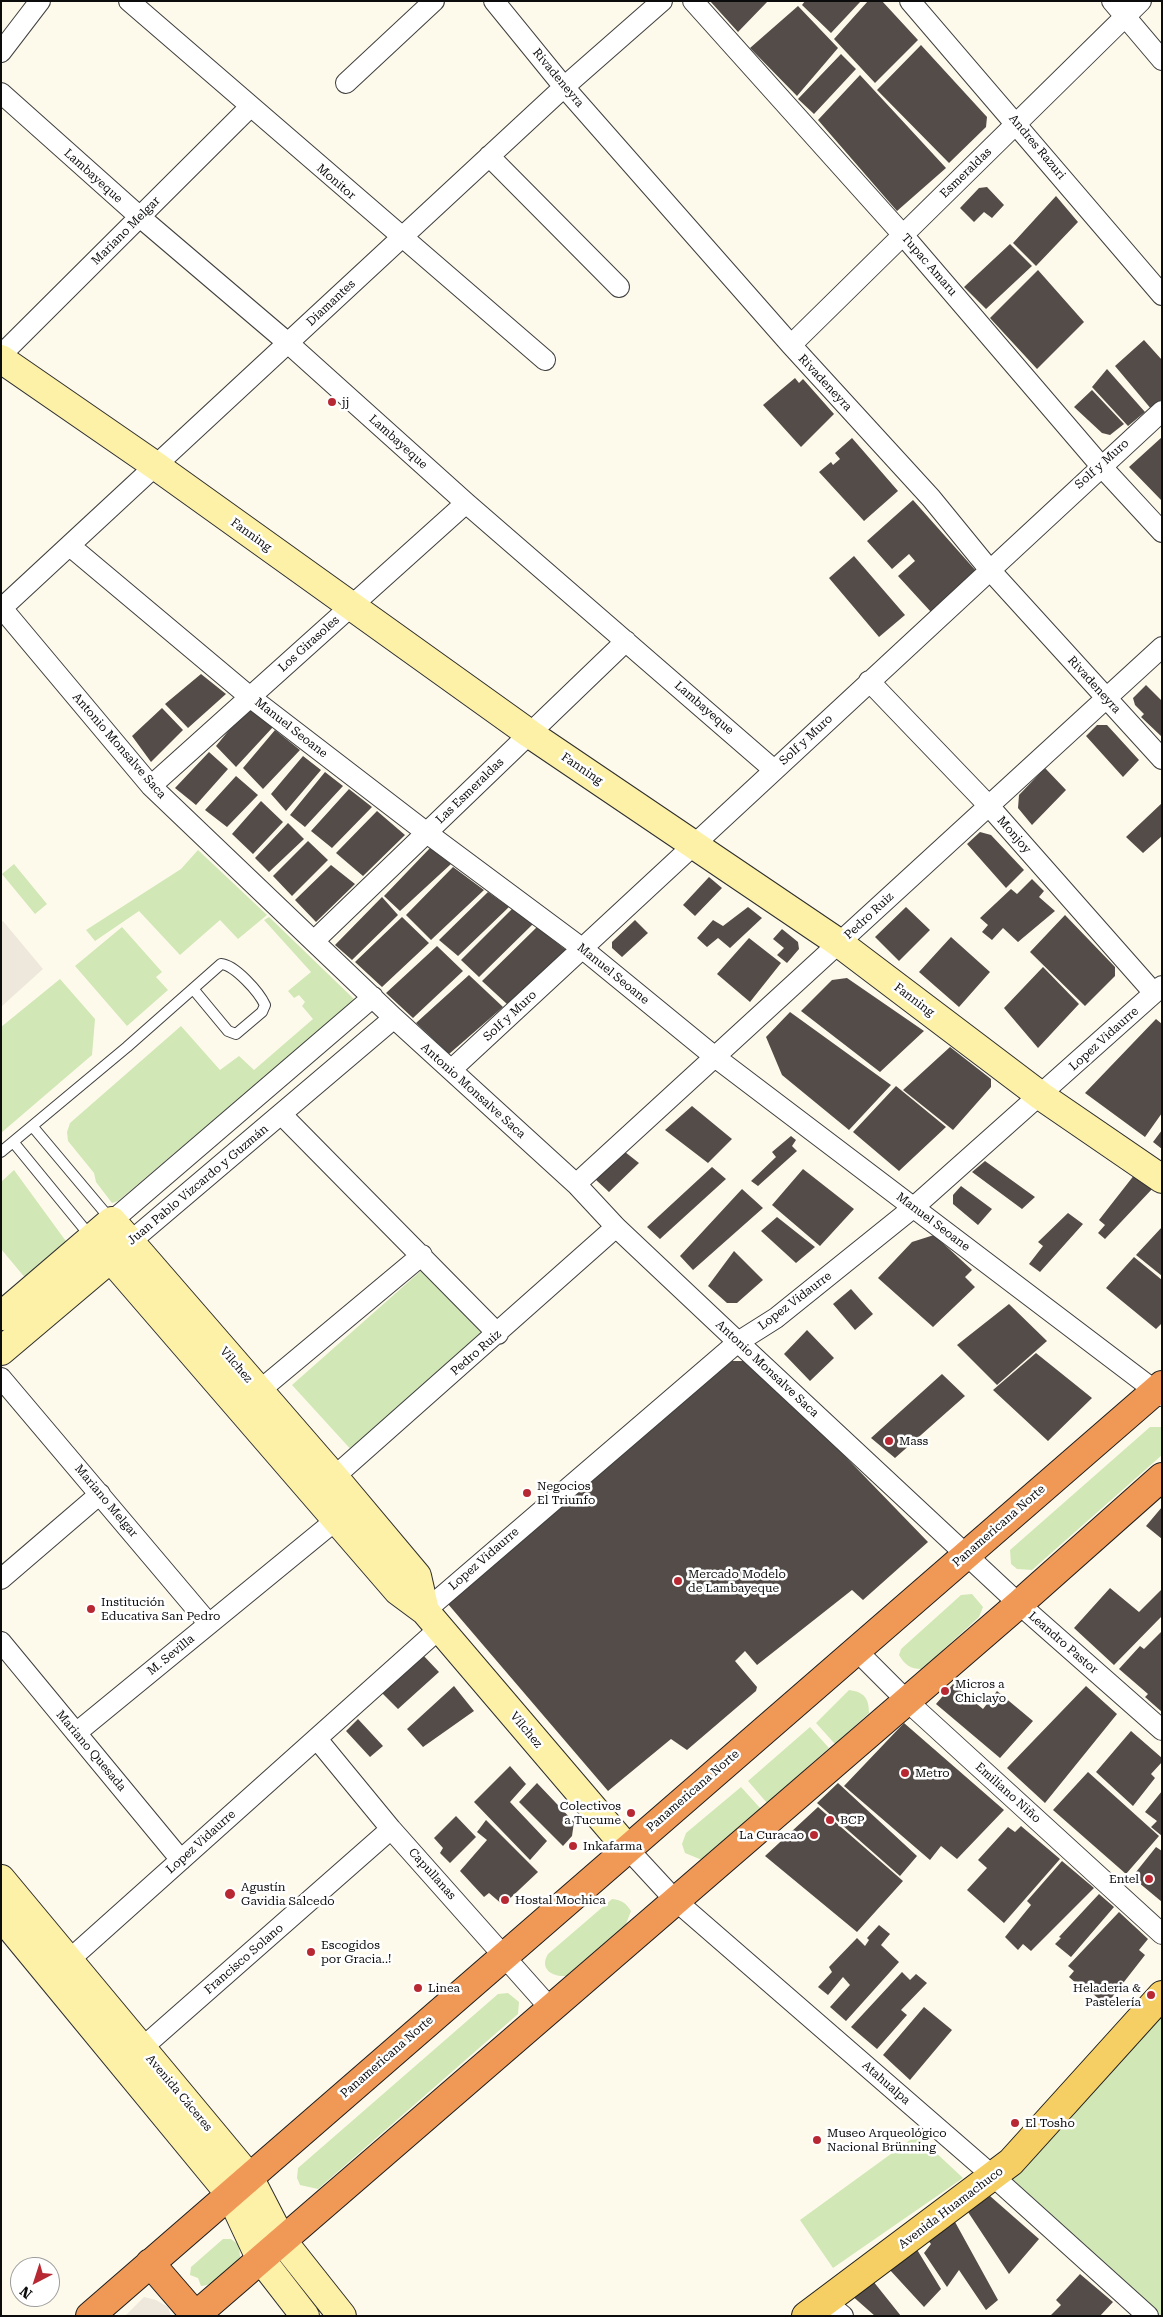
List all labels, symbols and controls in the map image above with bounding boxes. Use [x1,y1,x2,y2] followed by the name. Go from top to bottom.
[529,46,587,110] street label: Rivadeneyra
[1006,112,1068,182] street label: Andres Razuri
[937,145,995,201] street label: Esmeraldas
[61,146,125,206] street label: Lambayeque
[314,161,358,203] street label: Monitor
[89,194,163,268] street label: Mariano Melgar
[898,231,960,299] street label: Tupac Amaru
[304,277,358,329] street label: Diamantes
[795,352,855,414] street label: Rivadeneyra
[342,395,349,409] place label: jj
[326,396,338,408] marker: jj
[366,412,430,472] street label: Lambayeque
[1072,436,1132,492] street label: Solf y Muro
[228,515,274,555] street label: Fanning
[276,613,342,675] street label: Los Girasoles
[1065,653,1123,717] street label: Rivadeneyra
[671,678,737,738] street label: Lambayeque
[69,690,169,802] street label: Antonio Monsalve Saca
[252,695,330,761] street label: Manuel Seoane
[776,712,836,768] street label: Solf y Muro
[559,750,605,788] street label: Fanning
[433,755,507,827] street label: Las Esmeraldas
[994,814,1034,856] street label: Monjoy
[841,890,897,942] street label: Pedro Ruiz
[574,941,652,1007] street label: Manuel Seoane
[891,980,937,1020] street label: Fanning
[480,988,540,1044] street label: Solf y Muro
[1066,1004,1142,1074] street label: Lopez Vidaurre
[418,1040,528,1142] street label: Antonio Monsalve Saca
[125,1122,271,1248] street label: Juan Pablo Vizcardo y Guzmán
[893,1190,973,1254] street label: Manuel Seoane
[755,1269,835,1333] street label: Lopez Vidaurre
[713,1318,821,1420] street label: Antonio Monsalve Saca
[448,1327,504,1379] street label: Pedro Ruiz
[217,1344,255,1386] street label: Vílchez
[899,1434,928,1448] place label: Mass
[883,1435,895,1447] marker: Mass
[71,1462,141,1540] street label: Mariano Melgar
[537,1479,595,1507] place label: Negocios El Triunfo
[950,1482,1048,1570] street label: Panamericana Norte
[521,1487,533,1499] marker: Negocios El Triunfo
[446,1525,522,1593] street label: Lopez Vidaurre
[688,1567,786,1595] place label: Mercado Modelo de Lambayeque
[672,1575,684,1587] marker: Mercado Modelo de Lambayeque
[101,1595,220,1623] place label: Institución Educativa San Pedro
[85,1603,97,1615] marker: Institución Educativa San Pedro
[1025,1609,1101,1677] street label: Leandro Pastor
[145,1632,197,1678] street label: M. Sevilla
[955,1677,1006,1705] place label: Micros a Chiclayo
[939,1685,951,1697] marker: Micros a Chiclayo
[53,1708,129,1794] street label: Mariano Quesada
[507,1709,545,1751] street label: Vílchez
[644,1747,742,1835] street label: Panamericana Norte
[972,1760,1044,1826] street label: Emiliano Niño
[915,1766,950,1780] place label: Metro
[899,1767,911,1779] marker: Metro
[560,1799,621,1827] place label: Colectivos a Tucume
[163,1807,239,1877] street label: Lopez Vidaurre
[625,1807,637,1819] marker: Colectivos a Tucume
[840,1813,864,1827] place label: BCP
[824,1814,836,1826] marker: BCP
[739,1828,804,1842] place label: La Curacao
[808,1829,820,1841] marker: La Curacao
[583,1839,642,1853] place label: Inkafarma
[567,1840,579,1852] marker: Inkafarma
[405,1845,459,1903] street label: Capullanas
[1109,1872,1139,1886] place label: Entel
[1143,1873,1155,1885] marker: Entel
[241,1880,335,1908] place label: Agustín Gavidia Salcedo
[223,1887,237,1901] marker: Agustín Gavidia Salcedo
[515,1893,606,1907] place label: Hostal Mochica
[499,1894,511,1906] marker: Hostal Mochica
[202,1921,286,1997] street label: Francisco Solano
[321,1938,391,1966] place label: Escogidos por Gracia..!
[305,1946,317,1958] marker: Escogidos por Gracia..!
[428,1981,460,1995] place label: Linea
[1073,1981,1141,2009] place label: Heladeria & Pastelería
[412,1982,424,1994] marker: Linea
[1145,1989,1157,2001] marker: Heladeria & Pastelería
[338,2013,436,2101] street label: Panamericana Norte
[143,2052,215,2134] street label: Avenida Cáceres
[859,2058,913,2108] street label: Atahualpa
[1025,2116,1075,2130] place label: El Tosho
[1009,2117,1021,2129] marker: El Tosho
[827,2126,947,2154] place label: Museo Arqueológico Nacional Brünning
[811,2134,823,2146] marker: Museo Arqueológico Nacional Brünning
[896,2164,1006,2252] street label: Avenida Huamachuco
[10,2257,60,2307] north arrow
[17,2283,35,2302] text: N

